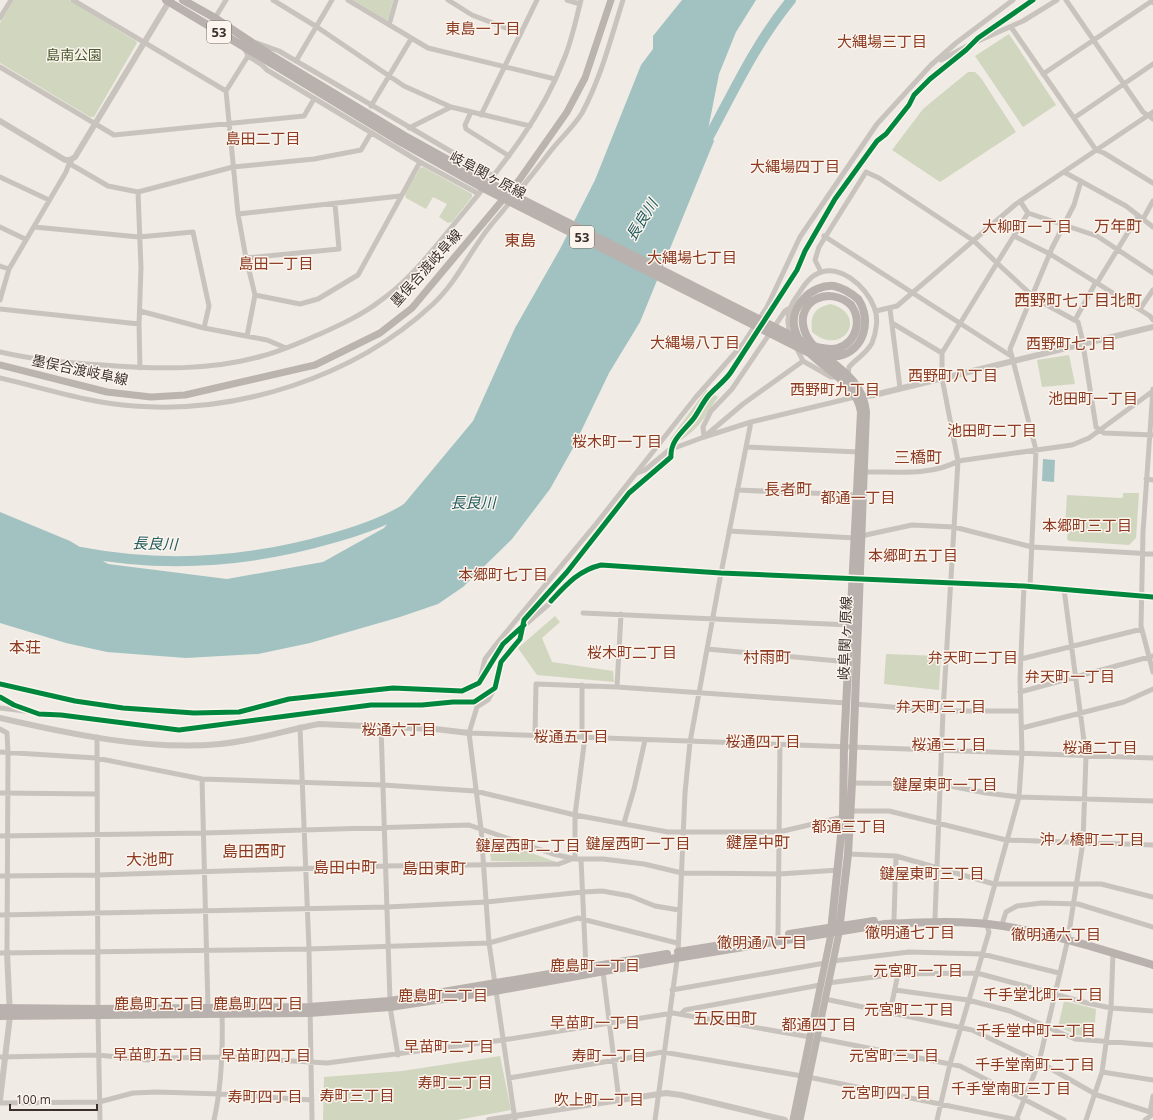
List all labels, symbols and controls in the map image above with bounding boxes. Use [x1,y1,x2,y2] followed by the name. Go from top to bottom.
[445,18,521,38] district label: 東島一丁目
[207,21,231,43] road number: 53
[837,31,927,51] district label: 大縄場三丁目
[46,45,102,64] park label: 島南公園
[225,128,301,148] district label: 島田二丁目
[447,146,530,203] street label: 岐阜関ヶ原線
[750,156,840,176] district label: 大縄場四丁目
[621,193,663,244] water label: 長良川
[1094,215,1142,237] district label: 万年町
[982,216,1072,236] district label: 大柳町一丁目
[386,225,465,310] street label: 墨俣合渡岐阜線
[570,226,594,248] road number: 53
[504,229,536,251] district label: 東島
[647,247,737,267] district label: 大縄場七丁目
[238,253,314,273] district label: 島田一丁目
[1014,289,1142,311] district label: 西野町七丁目北町
[650,332,740,352] district label: 大縄場八丁目
[1026,333,1116,353] district label: 西野町七丁目
[30,350,130,389] street label: 墨俣合渡岐阜線
[908,365,998,385] district label: 西野町八丁目
[790,379,880,399] district label: 西野町九丁目
[1048,388,1138,408] district label: 池田町一丁目
[947,420,1037,440] district label: 池田町二丁目
[572,431,662,451] district label: 桜木町一丁目
[894,446,942,468] district label: 三橋町
[764,478,812,500] district label: 長者町
[820,487,896,507] district label: 都通一丁目
[450,492,497,512] water label: 長良川
[1042,515,1132,535] district label: 本郷町三丁目
[132,532,180,554] water label: 長良川
[868,545,958,565] district label: 本郷町五丁目
[458,564,548,584] district label: 本郷町七丁目
[834,596,855,680] street label: 岐阜関ヶ原線
[9,636,41,658] district label: 本荘
[587,642,677,662] district label: 桜木町二丁目
[743,646,791,668] district label: 村雨町
[928,647,1018,667] district label: 弁天町二丁目
[1025,666,1115,686] district label: 弁天町一丁目
[896,696,986,716] district label: 弁天町三丁目
[361,719,437,739] district label: 桜通六丁目
[533,726,609,746] district label: 桜通五丁目
[725,731,801,751] district label: 桜通四丁目
[911,734,987,754] district label: 桜通三丁目
[1062,737,1138,757] district label: 桜通二丁目
[892,774,998,794] district label: 鍵屋東町一丁目
[811,816,887,836] district label: 都通三丁目
[1039,829,1145,849] district label: 沖ノ橋町二丁目
[726,831,790,853] district label: 鍵屋中町
[585,833,691,853] district label: 鍵屋西町一丁目
[475,835,581,855] district label: 鍵屋西町二丁目
[222,840,286,862] district label: 島田西町
[126,848,174,870] district label: 大池町
[313,856,377,878] district label: 島田中町
[402,857,466,879] district label: 島田東町
[879,863,985,883] district label: 鍵屋東町三丁目
[865,922,955,942] district label: 徹明通七丁目
[1011,924,1101,944] district label: 徹明通六丁目
[717,932,807,952] district label: 徹明通八丁目
[550,955,640,975] district label: 鹿島町一丁目
[873,960,963,980] district label: 元宮町一丁目
[983,984,1103,1004] district label: 千手堂北町二丁目
[398,985,488,1005] district label: 鹿島町二丁目
[114,993,204,1013] district label: 鹿島町五丁目
[213,993,303,1013] district label: 鹿島町四丁目
[864,999,954,1019] district label: 元宮町二丁目
[693,1007,757,1029] district label: 五反田町
[550,1012,640,1032] district label: 早苗町一丁目
[781,1014,857,1034] district label: 都通四丁目
[976,1020,1096,1040] district label: 千手堂中町二丁目
[404,1036,494,1056] district label: 早苗町二丁目
[113,1044,203,1064] district label: 早苗町五丁目
[221,1045,311,1065] district label: 早苗町四丁目
[571,1045,647,1065] district label: 寿町一丁目
[849,1045,939,1065] district label: 元宮町三丁目
[975,1054,1095,1074] district label: 千手堂南町二丁目
[417,1072,493,1092] district label: 寿町二丁目
[951,1078,1071,1098] district label: 千手堂南町三丁目
[841,1082,931,1102] district label: 元宮町四丁目
[319,1085,395,1105] district label: 寿町三丁目
[10,1086,97,1112] scale bar
[227,1086,303,1106] district label: 寿町四丁目
[554,1089,644,1109] district label: 吹上町一丁目
[16,1091,51,1108] text: 100 m

